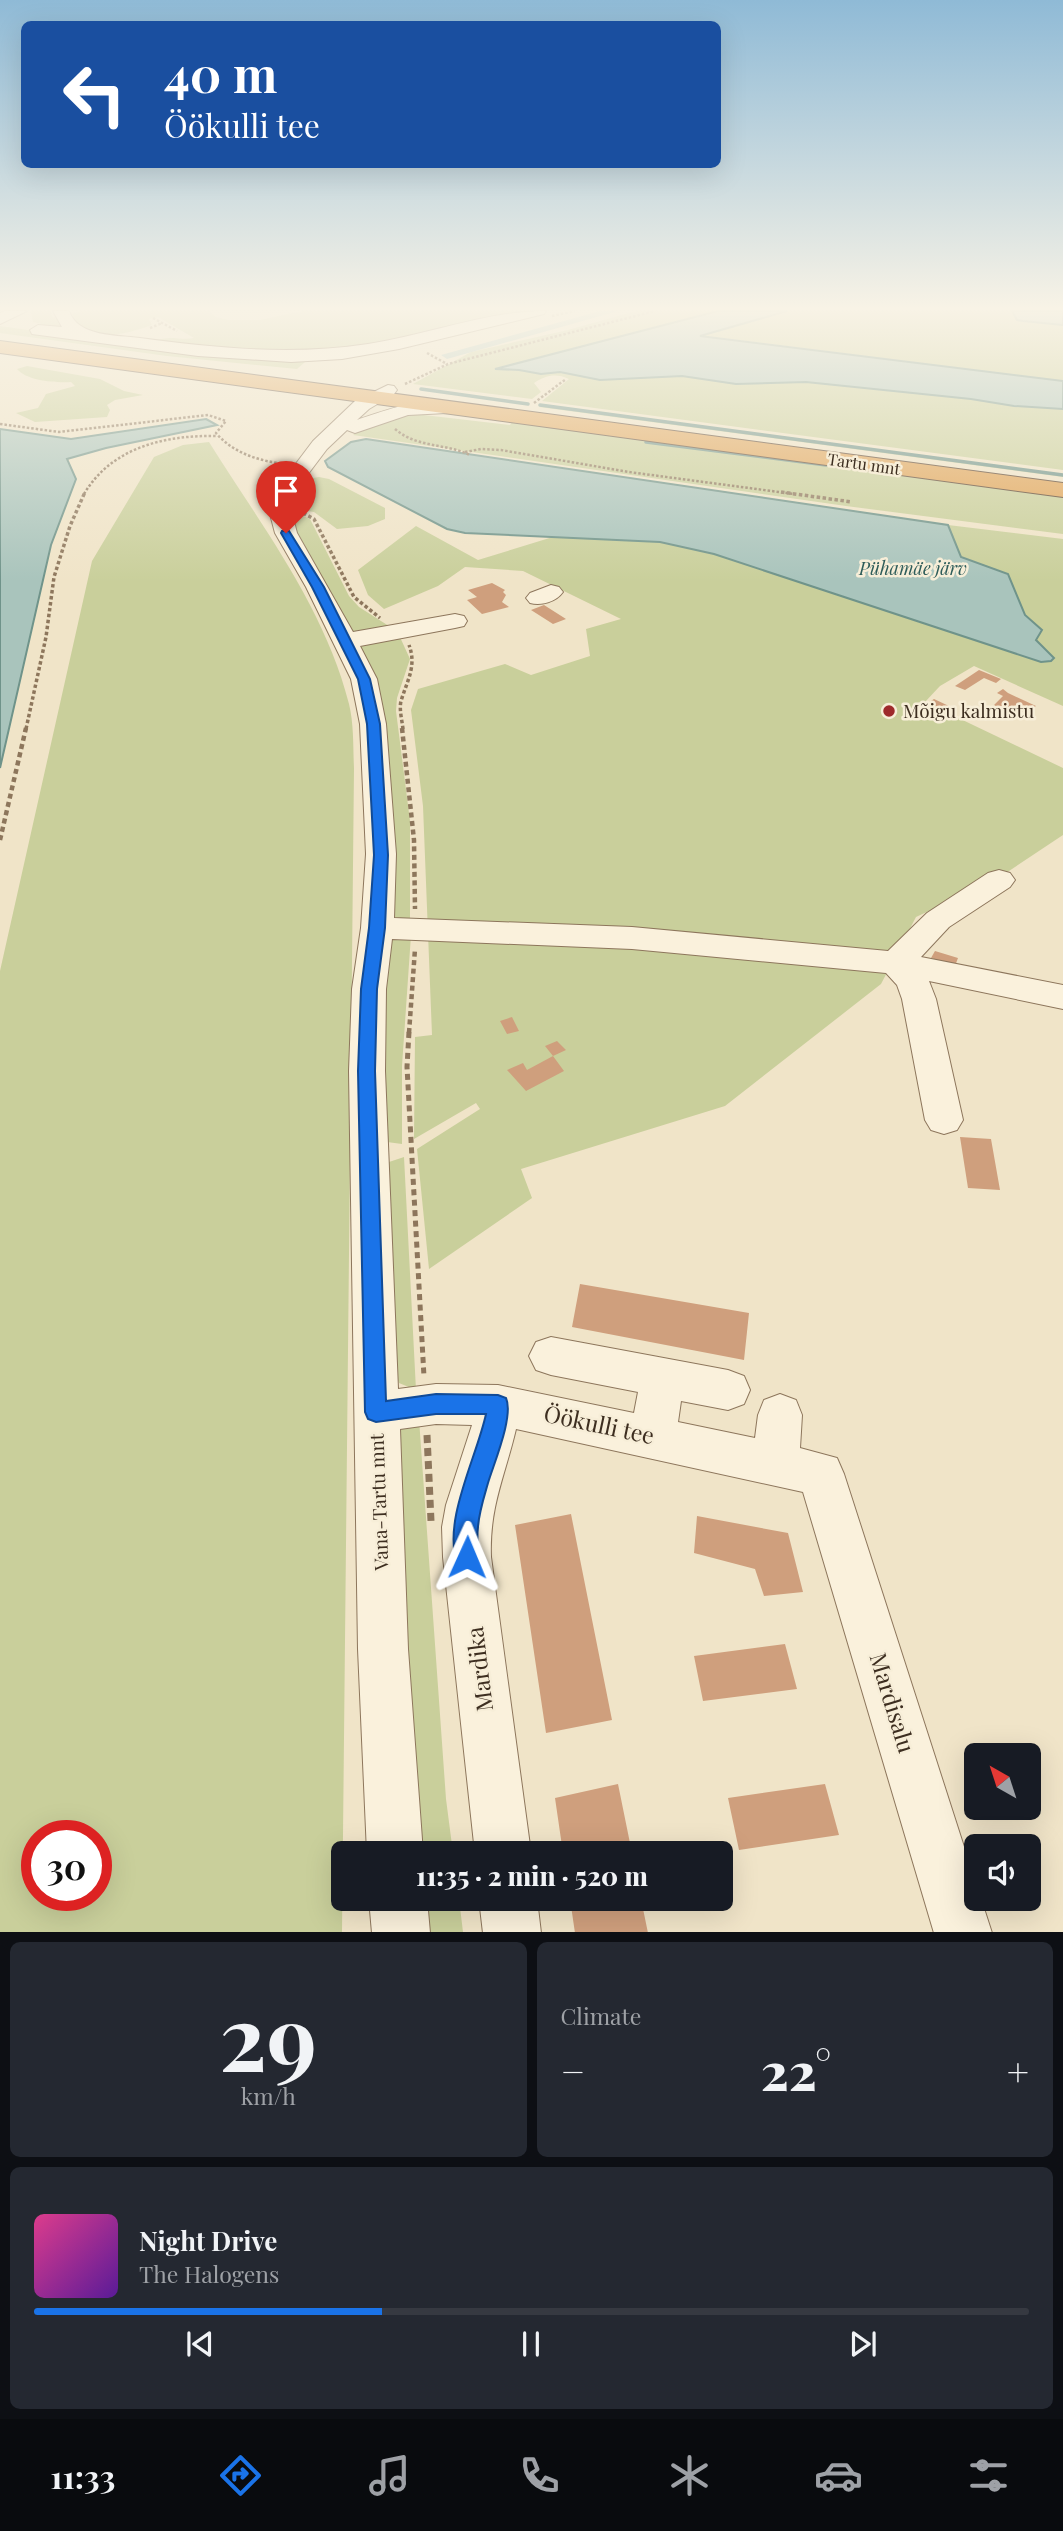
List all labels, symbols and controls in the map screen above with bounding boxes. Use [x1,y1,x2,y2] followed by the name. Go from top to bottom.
[164,40,277,105] text: 40 m
[49,49,140,140] icon: left
[164,103,320,146] text: Öökulli tee
[826,448,902,479] street label: Tartu mnt
[256,461,316,533] pin
[267,472,305,510] icon: arrive
[858,556,967,580] water label: Pühamäe järv
[903,697,1034,723] place label: Mõigu kalmistu
[881,703,897,719] marker: Mõigu kalmistu
[541,1397,657,1450] street label: Öökulli tee
[363,1433,393,1572] street label: Vana-Tartu mnt
[430,1520,504,1594] position arrow
[458,1625,499,1713] street label: Mardika
[864,1649,923,1756] street label: Mardisalu
[964,1743,1041,1820] north arrow
[964,1743,1041,1911] map controls
[21,1820,112,1911] speed limit sign: 30
[964,1834,1041,1911] button: sound
[416,1858,648,1893] text: 11:35 · 2 min · 520 m
[219,1974,317,2095] text: 29
[561,2000,641,2031] text: Climate
[761,2035,831,2104] text: 22°
[561,2045,585,2096] text: −
[1007,2045,1029,2096] text: +
[241,2080,296,2111] text: km/h
[139,2223,277,2258] text: Night Drive
[139,2258,279,2289] text: The Halogens
[181,2325,219,2363] icon: previous
[512,2325,550,2363] icon: pause
[844,2325,882,2363] icon: next
[216,2451,265,2500] icon: directions
[365,2451,414,2500] icon: music
[515,2451,564,2500] icon: phone
[665,2451,714,2500] icon: climate
[814,2451,863,2500] icon: car
[964,2451,1013,2500] icon: filters
[50,2454,115,2497] text: 11:33

